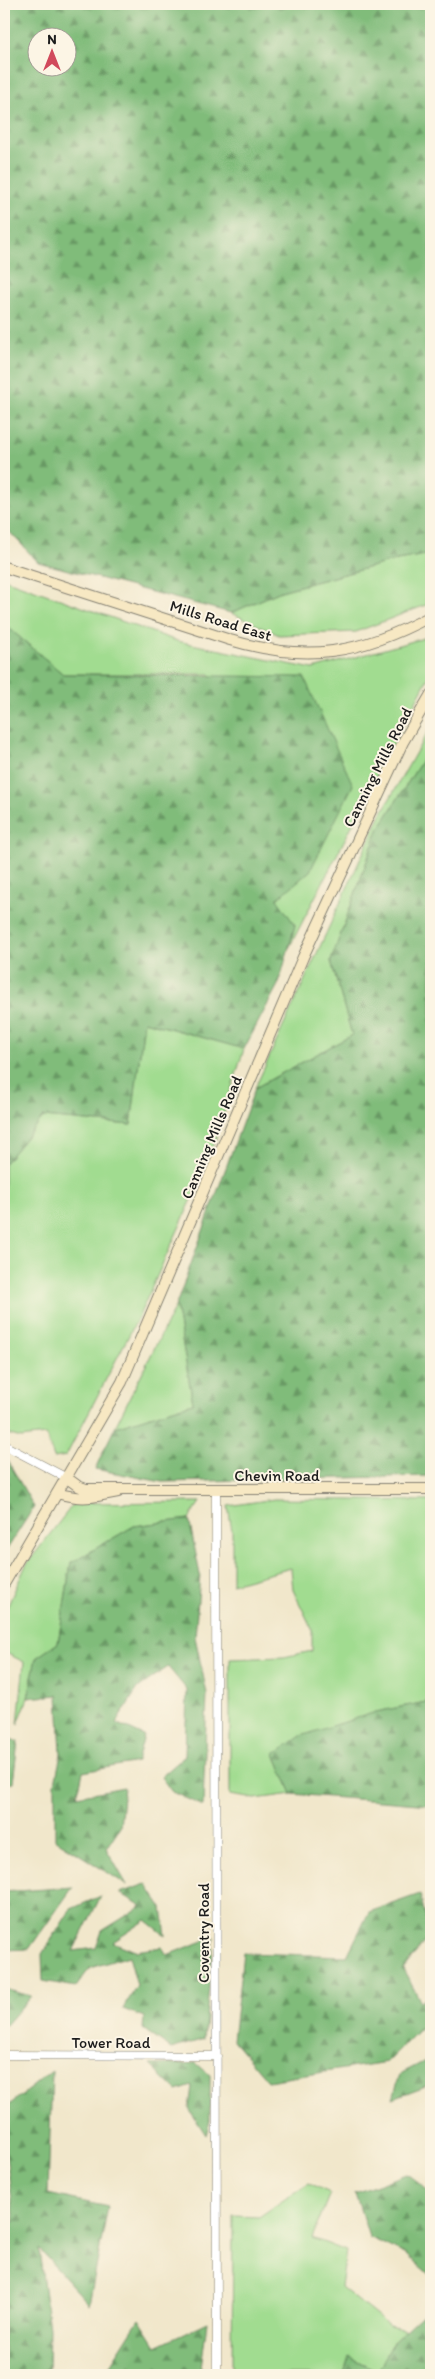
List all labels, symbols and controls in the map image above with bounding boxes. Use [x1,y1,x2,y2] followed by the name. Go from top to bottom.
[28,28,78,78] north arrow
[47,31,57,48] text: N
[168,596,274,645] street label: Mills Road East
[339,704,416,830] street label: Canning Mills Road
[177,1072,246,1202] street label: Canning Mills Road
[234,1466,320,1485] street label: Chevin Road
[194,1883,213,1983] street label: Coventry Road
[72,2033,151,2052] street label: Tower Road

